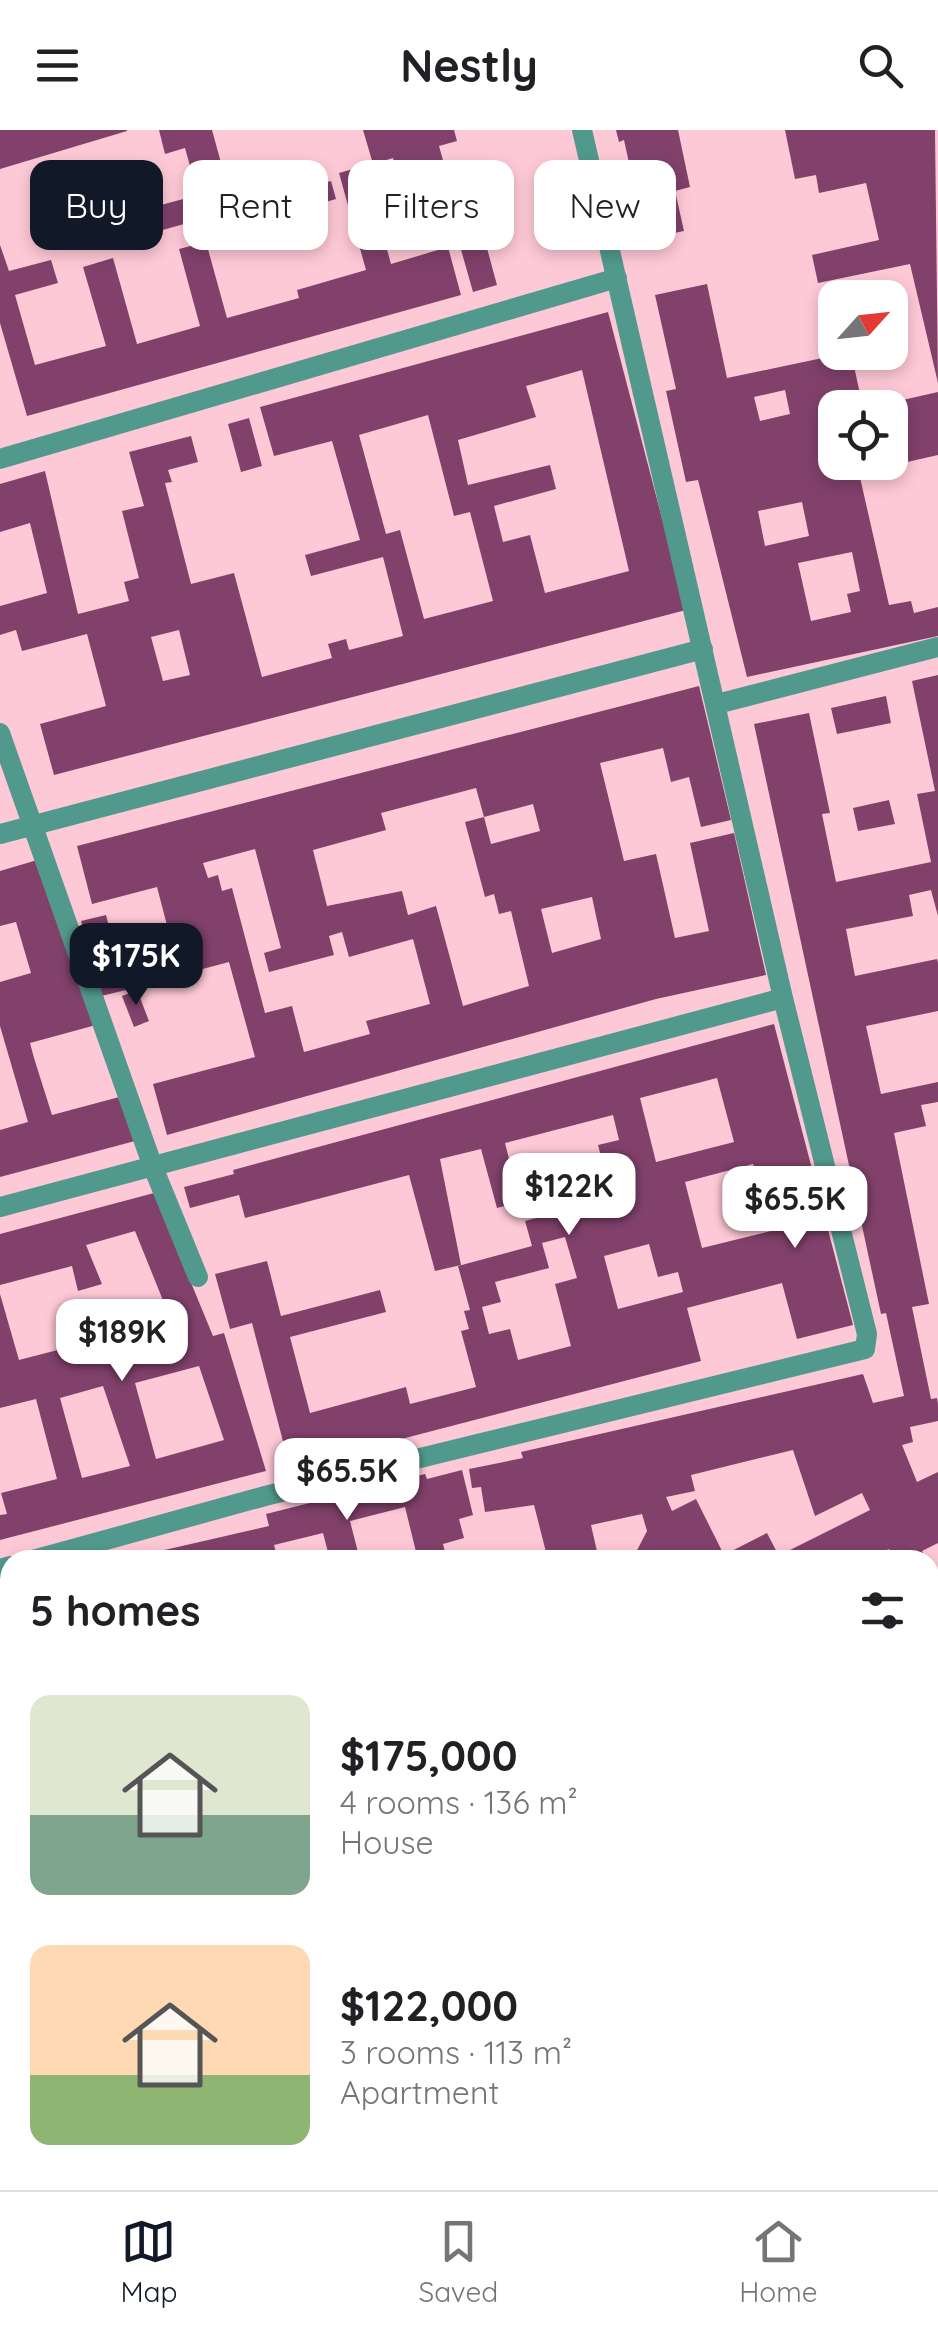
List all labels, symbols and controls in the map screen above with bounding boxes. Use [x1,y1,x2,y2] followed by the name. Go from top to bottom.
[400,37,538,93] text: Nestly
[30,38,85,93] icon: menu
[853,38,908,93] icon: search
[30,160,163,250] chip: Buy
[183,160,328,250] chip: Rent
[348,160,514,250] chip: Filters
[534,160,676,250] chip: New
[818,280,908,370] north arrow
[818,280,908,480] map controls
[818,390,908,480] button: locate
[66,923,206,1008] pin: $175K
[92,935,180,975] text: $175K
[499,1153,639,1238] pin: $122K
[525,1165,613,1205] text: $122K
[714,1166,876,1251] pin: $65.5K
[744,1178,846,1218] text: $65.5K
[52,1299,192,1384] pin: $189K
[78,1311,166,1351] text: $189K
[266,1438,428,1523] pin: $65.5K
[296,1450,398,1490] text: $65.5K
[855,1583,910,1638] icon: filters
[30,1584,201,1637] text: 5 homes
[340,1729,518,1782] text: $175,000
[110,1735,230,1855] icon: home
[340,1782,578,1822] text: 4 rooms · 136 m²
[340,1822,434,1862] text: House
[340,1979,518,2032] text: $122,000
[110,1985,230,2105] icon: home
[340,2032,572,2072] text: 3 rooms · 113 m²
[340,2072,499,2112] text: Apartment
[120,2214,178,2309] tab: Map
[418,2214,498,2309] tab: Saved
[739,2214,818,2309] tab: Home

